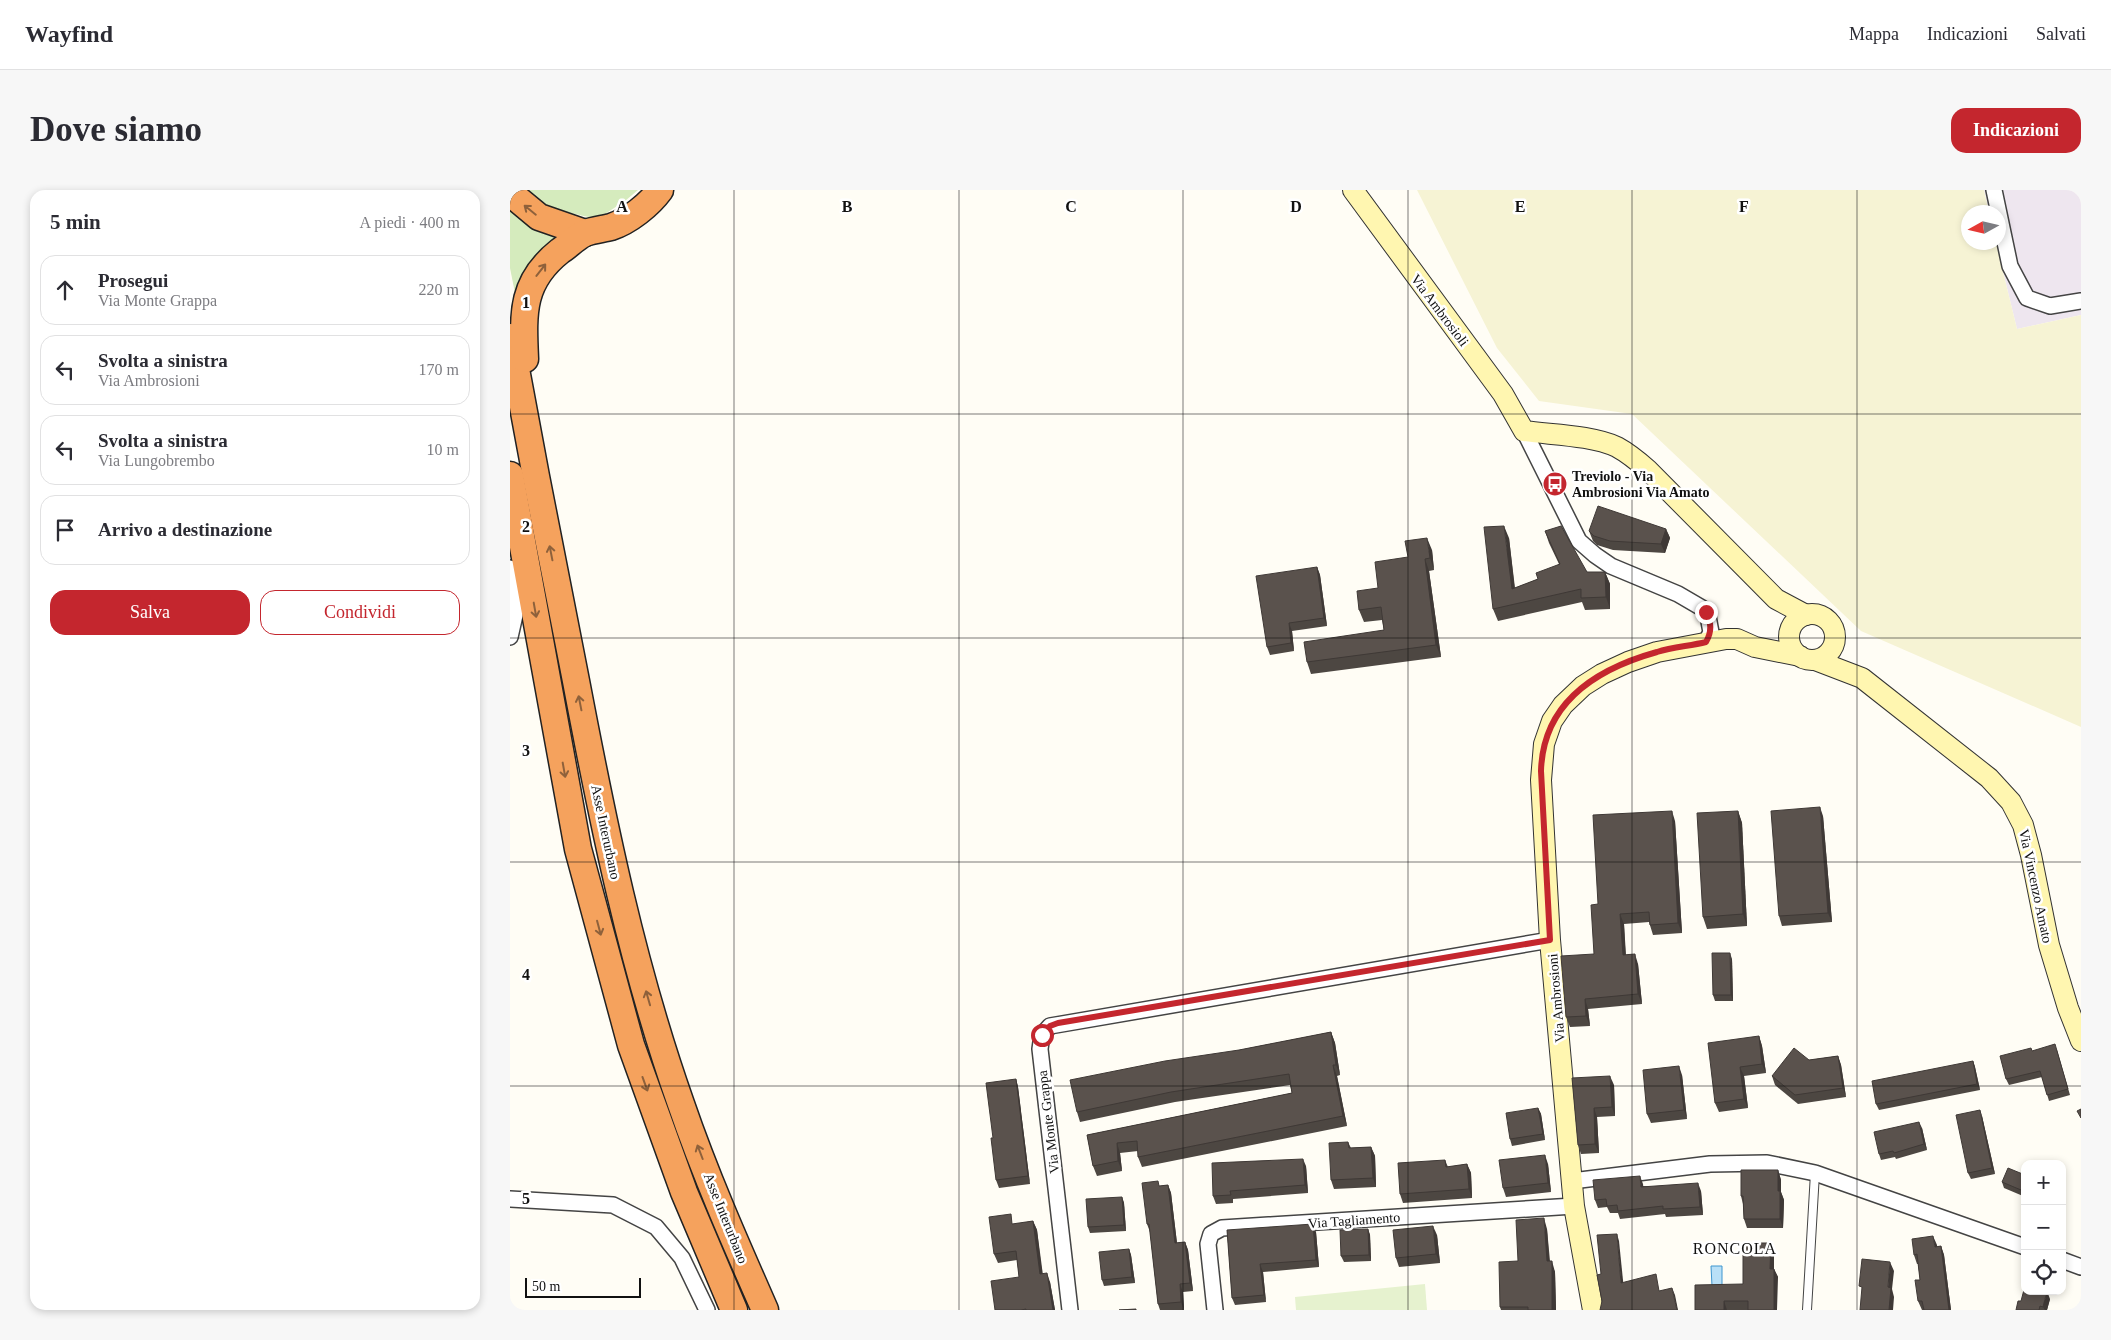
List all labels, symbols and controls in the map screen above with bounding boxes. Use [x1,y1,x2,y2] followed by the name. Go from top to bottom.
[25,21,113,47] text: Wayfind
[1849,24,1899,44] text: Mappa
[1927,24,2008,44] text: Indicazioni
[2036,24,2086,44] text: Salvati
[1951,108,2081,153] button: Indicazioni
[30,110,202,149] text: Dove siamo
[616,198,628,215] text: A
[842,198,853,215] text: B
[1065,198,1077,215] text: C
[1290,198,1302,215] text: D
[1515,198,1525,215] text: E
[1739,198,1749,215] text: F
[524,204,537,215] one-way arrow
[1961,205,2006,250] north arrow
[50,210,101,234] text: 5 min
[360,214,460,231] text: A piedi · 400 m
[536,264,547,277] one-way arrow
[98,270,168,291] text: Prosegui
[1408,271,1471,349] street label: Via Ambrosioli
[51,276,79,304] icon: ahead
[419,281,459,298] text: 220 m
[98,292,217,309] text: Via Monte Grappa
[522,294,530,311] text: 1
[98,350,228,371] text: Svolta a sinistra
[51,356,79,384] icon: left
[419,361,459,378] text: 170 m
[98,372,200,389] text: Via Ambrosioni
[98,430,228,451] text: Svolta a sinistra
[51,436,79,464] icon: left
[427,441,459,458] text: 10 m
[98,452,215,469] text: Via Lungobrembo
[1572,469,1709,500] place label: Treviolo - Via Ambrosioni Via Amato
[1542,471,1568,497] bus stop icon: Treviolo - Via Ambrosioni Via Amato
[51,516,79,544] icon: arrive
[522,518,530,535] text: 2
[98,519,272,540] text: Arrivo a destinazione
[545,545,555,561] one-way arrow
[50,590,250,635] button: Salva
[260,590,460,635] button: Condividi
[1695,601,1718,624] route end
[530,602,540,618] one-way arrow
[575,696,584,712] one-way arrow
[522,742,530,759] text: 3
[559,761,569,777] one-way arrow
[588,784,623,881] street label: Asse Interurbano
[2016,828,2055,945] street label: Via Vincenzo Amato
[595,920,605,936] one-way arrow
[1545,953,1568,1043] street label: Via Ambrosioni
[522,966,530,983] text: 4
[642,990,652,1006] one-way arrow
[1031,1024,1054,1047] route start
[1035,1069,1062,1175] street label: Via Monte Grappa
[641,1076,650,1091] one-way arrow
[694,1145,704,1160] one-way arrow
[2021,1160,2066,1295] map controls
[2021,1160,2066,1205] button: +
[701,1171,750,1266] street label: Asse Interurbano
[522,1190,530,1207] text: 5
[2021,1205,2066,1250] button: −
[1307,1210,1401,1231] street label: Via Tagliamento
[1693,1240,1777,1257] district label: RONCOLA
[2021,1250,2066,1295] button: locate
[525,1275,641,1298] scale bar
[532,1279,560,1294] text: 50 m

